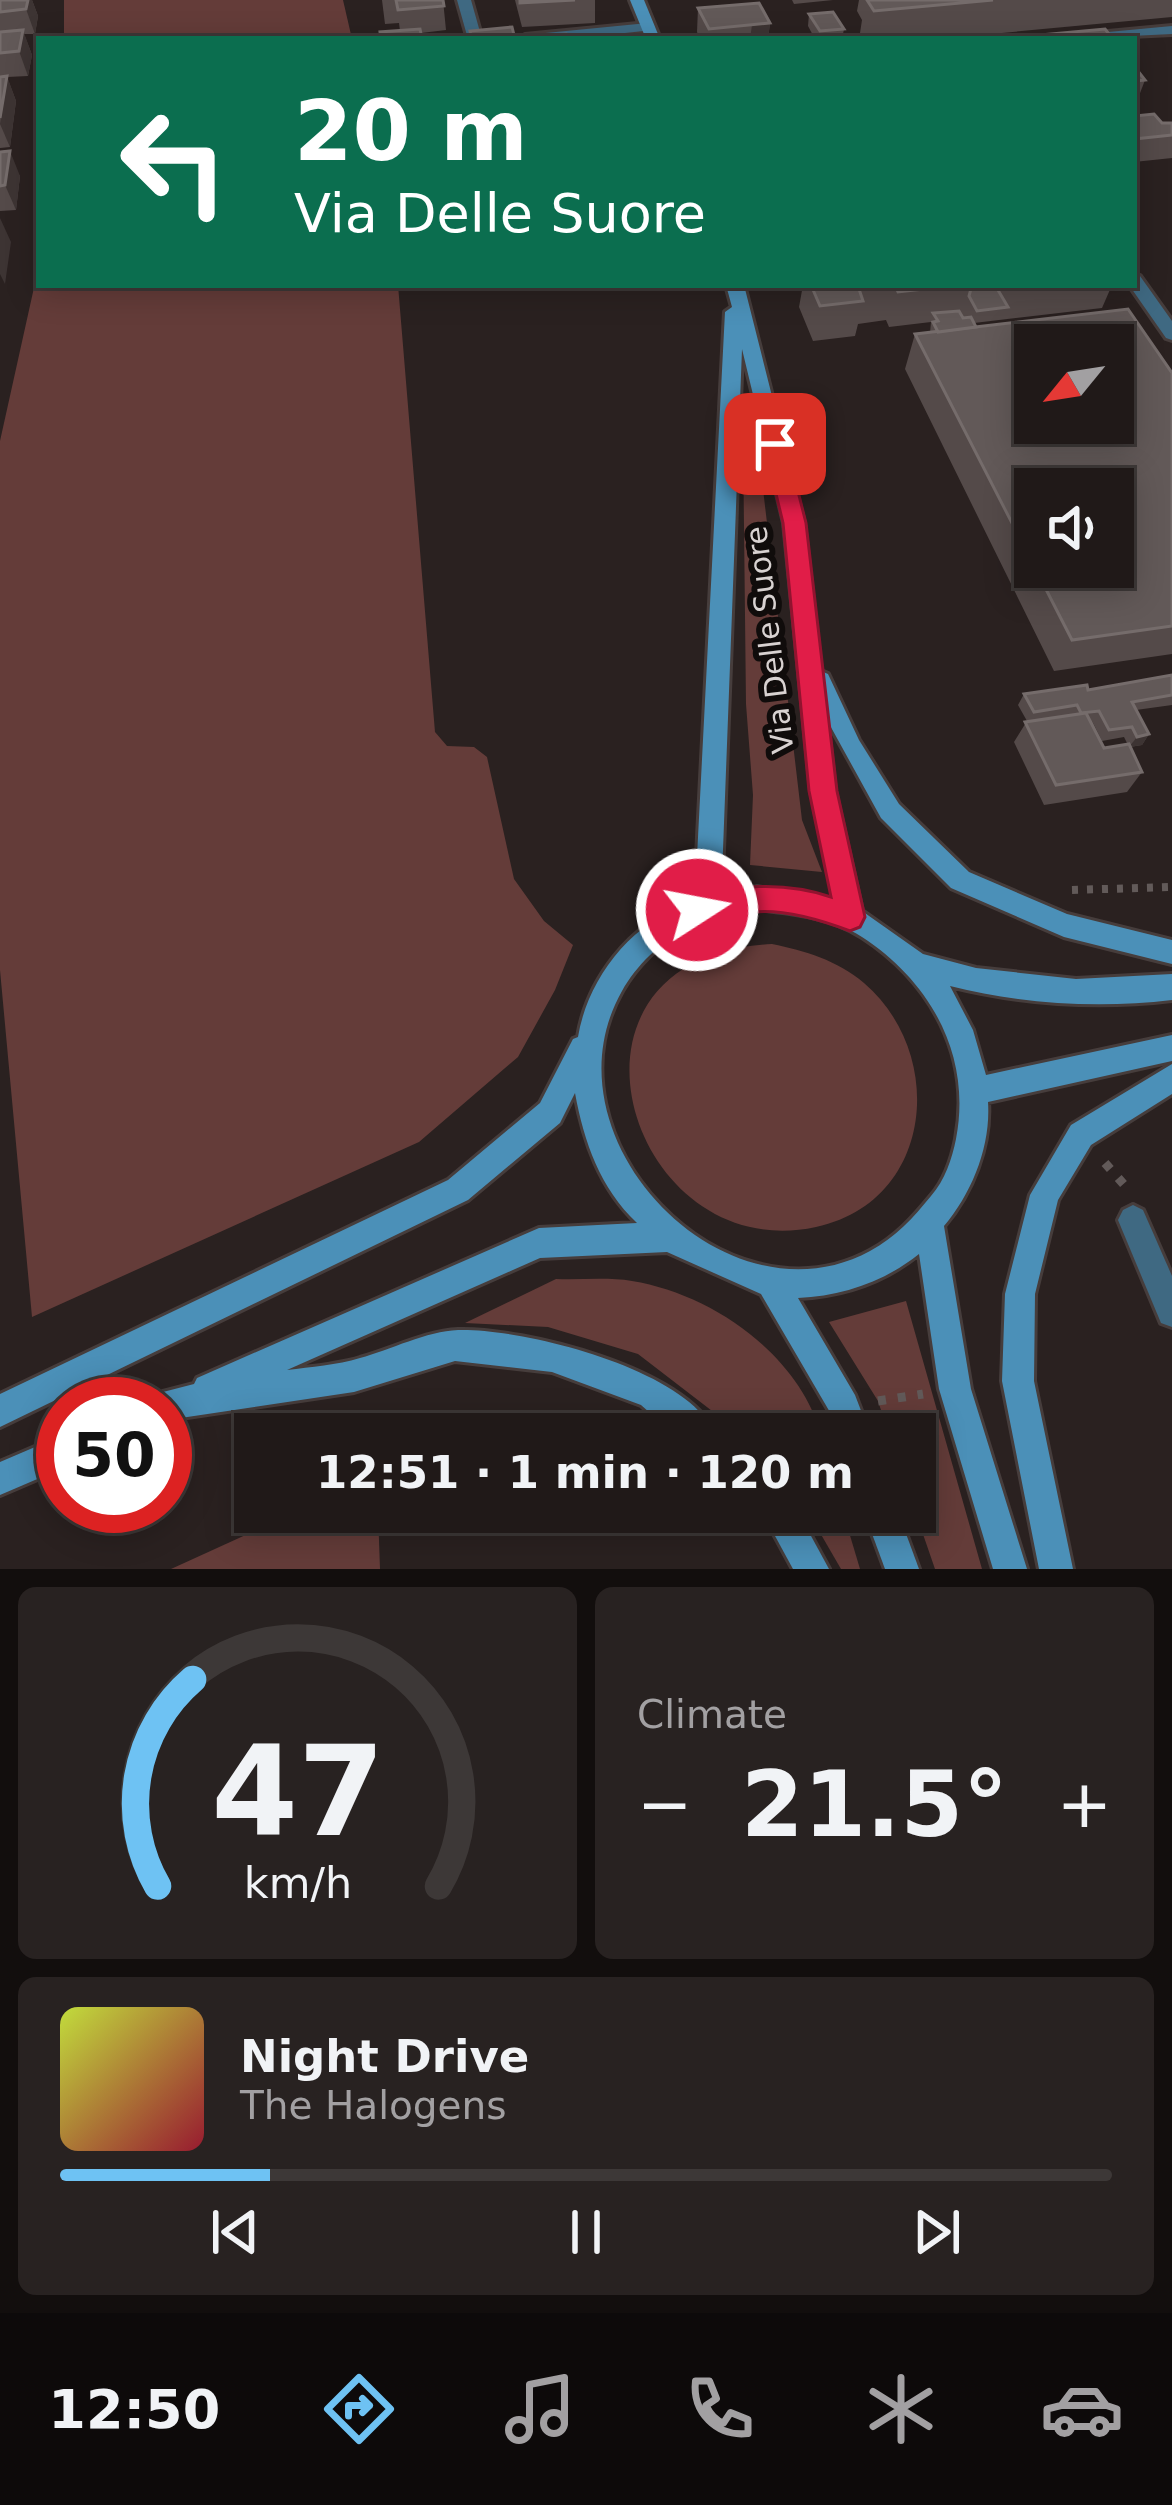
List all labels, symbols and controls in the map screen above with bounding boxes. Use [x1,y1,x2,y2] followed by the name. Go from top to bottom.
[294,82,528,180] text: 20 m
[96,84,252,240] icon: left
[294,182,706,245] text: Via Delle Suore
[1014,324,1134,444] north arrow
[1014,324,1134,588] map controls
[724,393,826,495] pin
[742,411,808,477] icon: arrive
[1014,468,1134,588] button: sound
[738,524,801,756] street label: Via Delle Suore
[634,847,760,973] position arrow
[36,1377,192,1533] speed limit sign: 50
[316,1446,854,1499] text: 12:51 · 1 min · 120 m
[637,1692,787,1737] text: Climate
[211,1719,384,1864] text: 47
[741,1752,1008,1857] text: 21.5°
[637,1766,692,1843] text: −
[1057,1766,1112,1843] text: +
[243,1858,352,1908] text: km/h
[240,2030,529,2083] text: Night Drive
[240,2083,507,2128] text: The Halogens
[202,2199,268,2265] icon: previous
[553,2199,619,2265] icon: pause
[904,2199,970,2265] icon: next
[317,2367,401,2451] icon: directions
[498,2367,582,2451] icon: music
[678,2367,762,2451] icon: phone
[859,2367,943,2451] icon: climate
[1040,2367,1124,2451] icon: car
[48,2378,220,2441] text: 12:50

